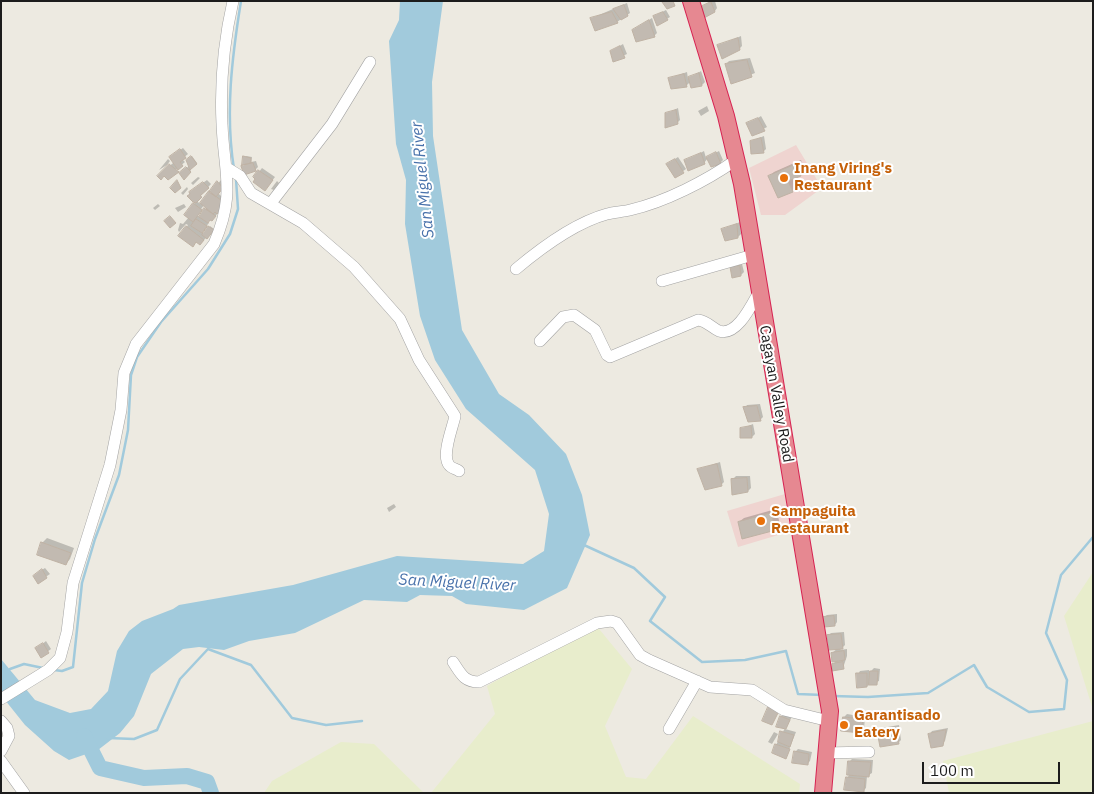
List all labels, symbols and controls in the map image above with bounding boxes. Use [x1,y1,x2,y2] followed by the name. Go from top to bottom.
[407,121,439,239] water label: San Miguel River
[794,160,892,195] place label: Inang Viring's Restaurant
[778,172,790,184] marker: Inang Viring's Restaurant
[755,324,797,464] street label: Cagayan Valley Road
[771,503,856,538] place label: Sampaguita Restaurant
[755,515,767,527] marker: Sampaguita Restaurant
[398,570,516,596] water label: San Miguel River
[854,707,940,742] place label: Garantisado Eatery
[838,719,850,731] marker: Garantisado Eatery
[924,752,1062,784] scale bar
[930,761,974,780] text: 100 m

